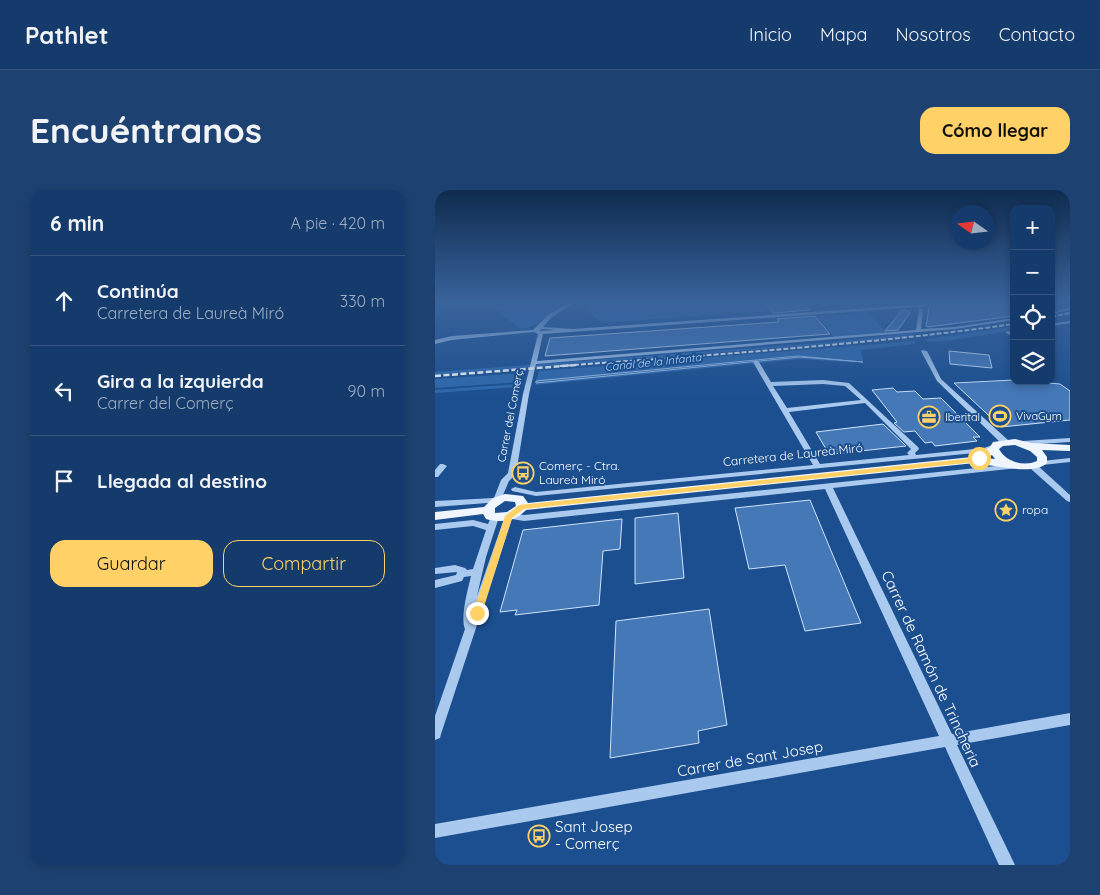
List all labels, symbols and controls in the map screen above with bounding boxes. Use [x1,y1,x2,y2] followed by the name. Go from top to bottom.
[25,20,109,50] text: Pathlet
[749,23,792,46] text: Inicio
[820,23,868,46] text: Mapa
[896,23,971,46] text: Nosotros
[999,23,1075,46] text: Contacto
[920,107,1070,154] button: Cómo llegar
[30,108,262,152] text: Encuéntranos
[950,205,995,250] north arrow
[1010,205,1055,385] map controls
[1010,205,1055,250] button: +
[50,210,104,236] text: 6 min
[290,213,385,233] text: A pie · 420 m
[1010,250,1055,295] button: −
[97,279,179,303] text: Continúa
[50,287,78,315] icon: ahead
[340,291,385,311] text: 330 m
[1010,295,1055,340] button: locate
[97,303,284,323] text: Carretera de Laureà Miró
[1010,340,1055,385] button: layers
[604,350,703,374] water label: Canal de la Infanta
[494,368,526,463] street label: Carrer del Comerç
[97,369,264,393] text: Gira a la izquierda
[50,377,78,405] icon: left
[348,381,385,401] text: 90 m
[97,393,234,413] text: Carrer del Comerç
[988,404,1012,428] sports icon: VivaGym
[917,405,941,429] office icon: Iberital
[1016,409,1062,423] place label: VivaGym
[945,410,980,424] place label: Iberital
[722,440,864,469] street label: Carretera de Laureà Miró
[968,447,991,470] route start
[539,458,620,487] place label: Comerç - Ctra. Laureà Miró
[511,461,535,485] bus stop icon: Comerç - Ctra. Laureà Miró
[50,467,78,495] icon: arrive
[97,469,267,493] text: Llegada al destino
[994,498,1018,522] place icon: ropa
[1022,502,1048,517] place label: ropa
[50,540,213,587] button: Guardar
[223,540,385,587] button: Compartir
[877,567,986,770] street label: Carrer de Ramón de Trincheria
[466,602,489,625] route end
[676,736,824,781] street label: Carrer de Sant Josep
[555,817,633,853] place label: Sant Josep - Comerç
[527,824,551,848] bus stop icon: Sant Josep - Comerç

